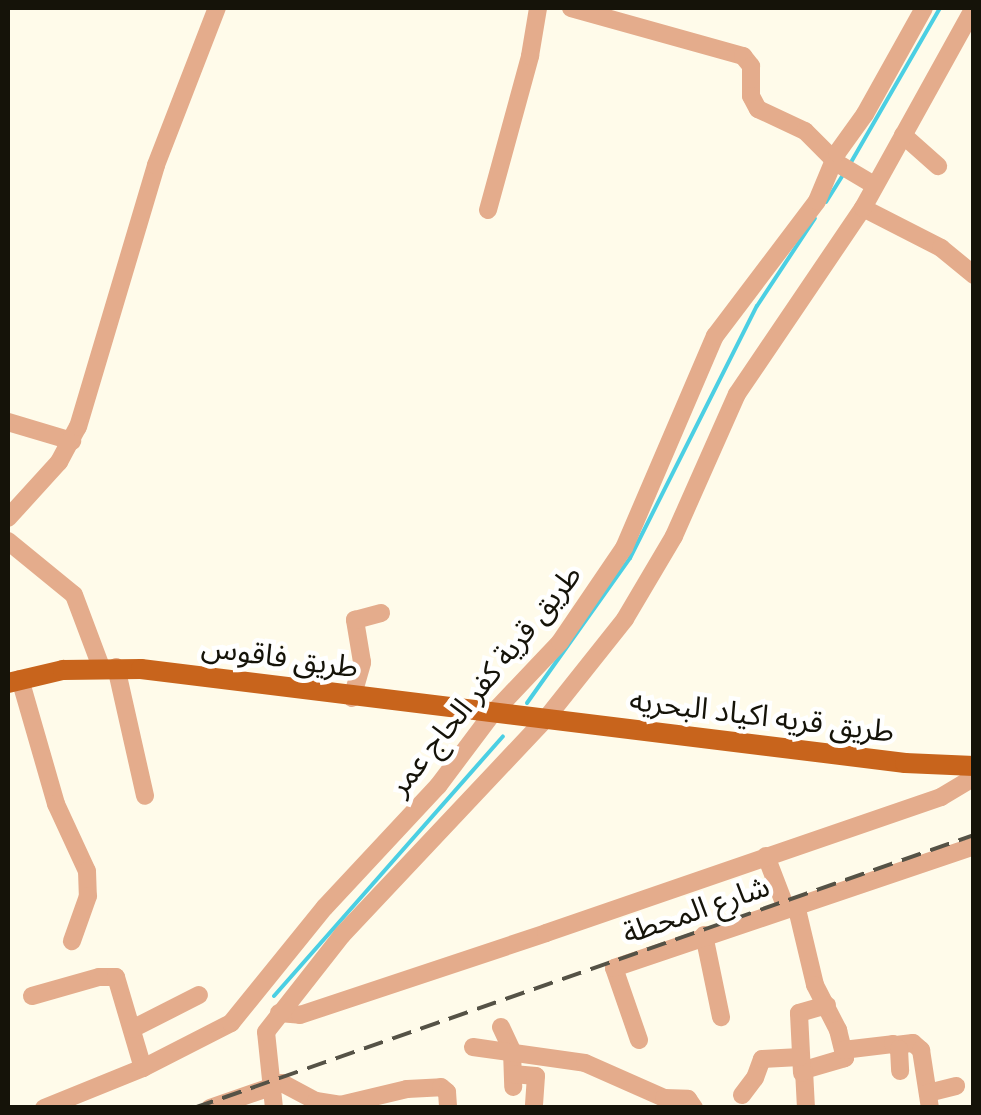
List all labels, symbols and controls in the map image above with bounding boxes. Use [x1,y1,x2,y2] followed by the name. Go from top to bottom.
[381,557,589,803] street label: طريق قرية كفر الحاج عمر
[199,628,361,686] street label: طريق فاقوس
[628,682,896,750] street label: طريق قريه اكياد البحريه
[618,868,774,952] street label: شارع المحطة

